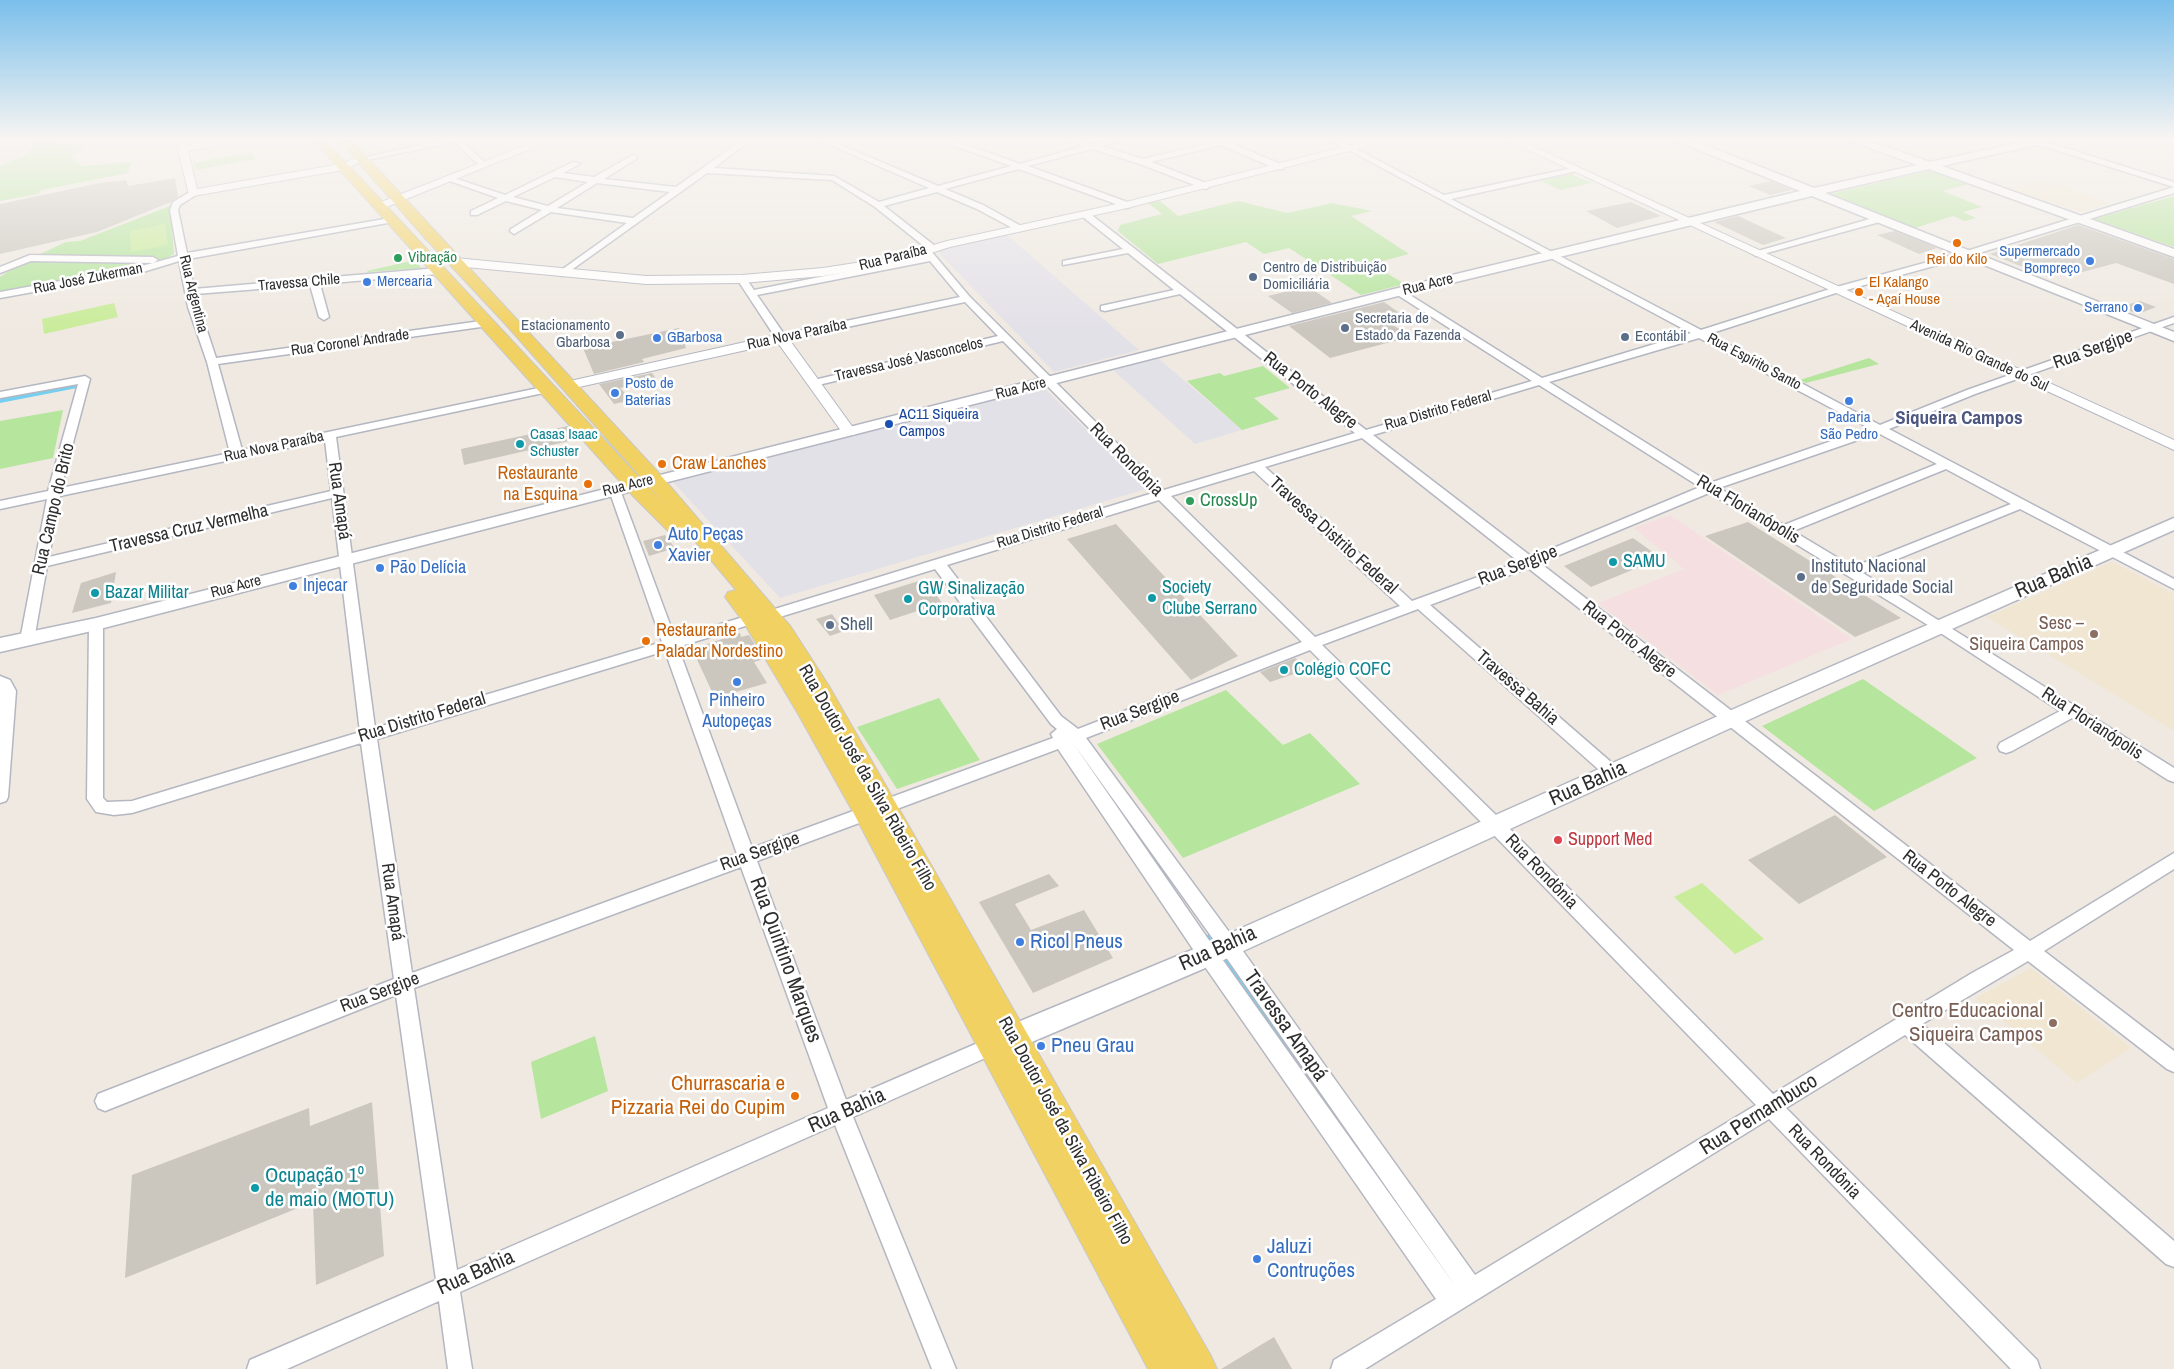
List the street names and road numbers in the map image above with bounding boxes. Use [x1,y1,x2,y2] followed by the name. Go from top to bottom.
[857,241,929,275] street label: Rua Paraíba
[175,253,211,335] street label: Rua Argentina
[32,260,144,298] street label: Rua José Zukerman
[257,270,341,296] street label: Travessa Chile
[1401,270,1455,300] street label: Rua Acre
[746,316,848,354] street label: Rua Nova Paraíba
[1907,316,2051,396] street label: Avenida Rio Grande do Sul
[290,326,410,360] street label: Rua Coronel Andrade
[2050,326,2136,374] street label: Rua Sergipe
[1704,330,1804,394] street label: Rua Espírito Santo
[833,334,985,386] street label: Travessa José Vasconcelos
[1259,348,1361,434] street label: Rua Porto Alegre
[994,374,1048,404] street label: Rua Acre
[1383,387,1493,435] street label: Rua Distrito Federal
[1085,419,1167,501] street label: Rua Rondônia
[223,428,325,466] street label: Rua Nova Paraíba
[28,441,80,577] street label: Rua Campo do Brito
[323,461,355,541] street label: Rua Amapá
[601,471,655,501] street label: Rua Acre
[1693,471,1803,549] street label: Rua Florianópolis
[1264,473,1402,599] street label: Travessa Distrito Federal
[108,500,270,558] street label: Travessa Cruz Vermelha
[995,503,1105,553] street label: Rua Distrito Federal
[1475,541,1561,591] street label: Rua Sergipe
[2012,550,2096,604] street label: Rua Bahia
[209,572,263,602] street label: Rua Acre
[1578,597,1680,683] street label: Rua Porto Alegre
[1471,646,1563,730] street label: Travessa Bahia
[793,661,941,895] street label: Rua Doutor José da Silva Ribeiro Filho
[2037,683,2147,765] street label: Rua Florianópolis
[1097,686,1183,736] street label: Rua Sergipe
[356,688,488,748] street label: Rua Distrito Federal
[1546,756,1630,812] street label: Rua Bahia
[717,828,803,876] street label: Rua Sergipe
[1500,830,1582,914] street label: Rua Rondônia
[1898,846,2000,932] street label: Rua Porto Alegre
[376,862,408,942] street label: Rua Amapá
[743,874,827,1046] street label: Rua Quintino Marques
[1176,921,1260,977] street label: Rua Bahia
[1238,966,1332,1086] street label: Travessa Amapá
[337,968,423,1018] street label: Rua Sergipe
[993,1013,1137,1249] street label: Rua Doutor José da Silva Ribeiro Filho
[1696,1069,1822,1161] street label: Rua Pernambuco
[805,1083,889,1139] street label: Rua Bahia
[1783,1120,1865,1204] street label: Rua Rondônia
[434,1245,518,1301] street label: Rua Bahia

